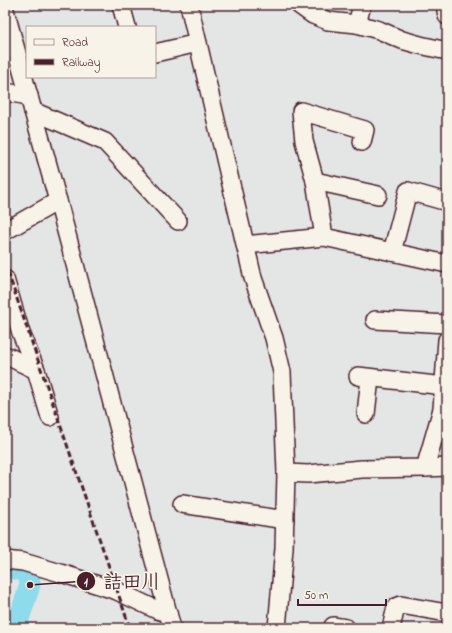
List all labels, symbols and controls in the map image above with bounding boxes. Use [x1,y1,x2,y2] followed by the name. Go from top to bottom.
[26,26,156,78] legend
[62,34,88,52] text: Road
[62,54,101,73] text: Railway
[76,566,169,597] callout: 詰田川
[103,570,161,597] text: 詰田川
[84,574,88,592] text: 1
[298,581,386,607] scale bar
[304,587,328,605] text: 50 m

